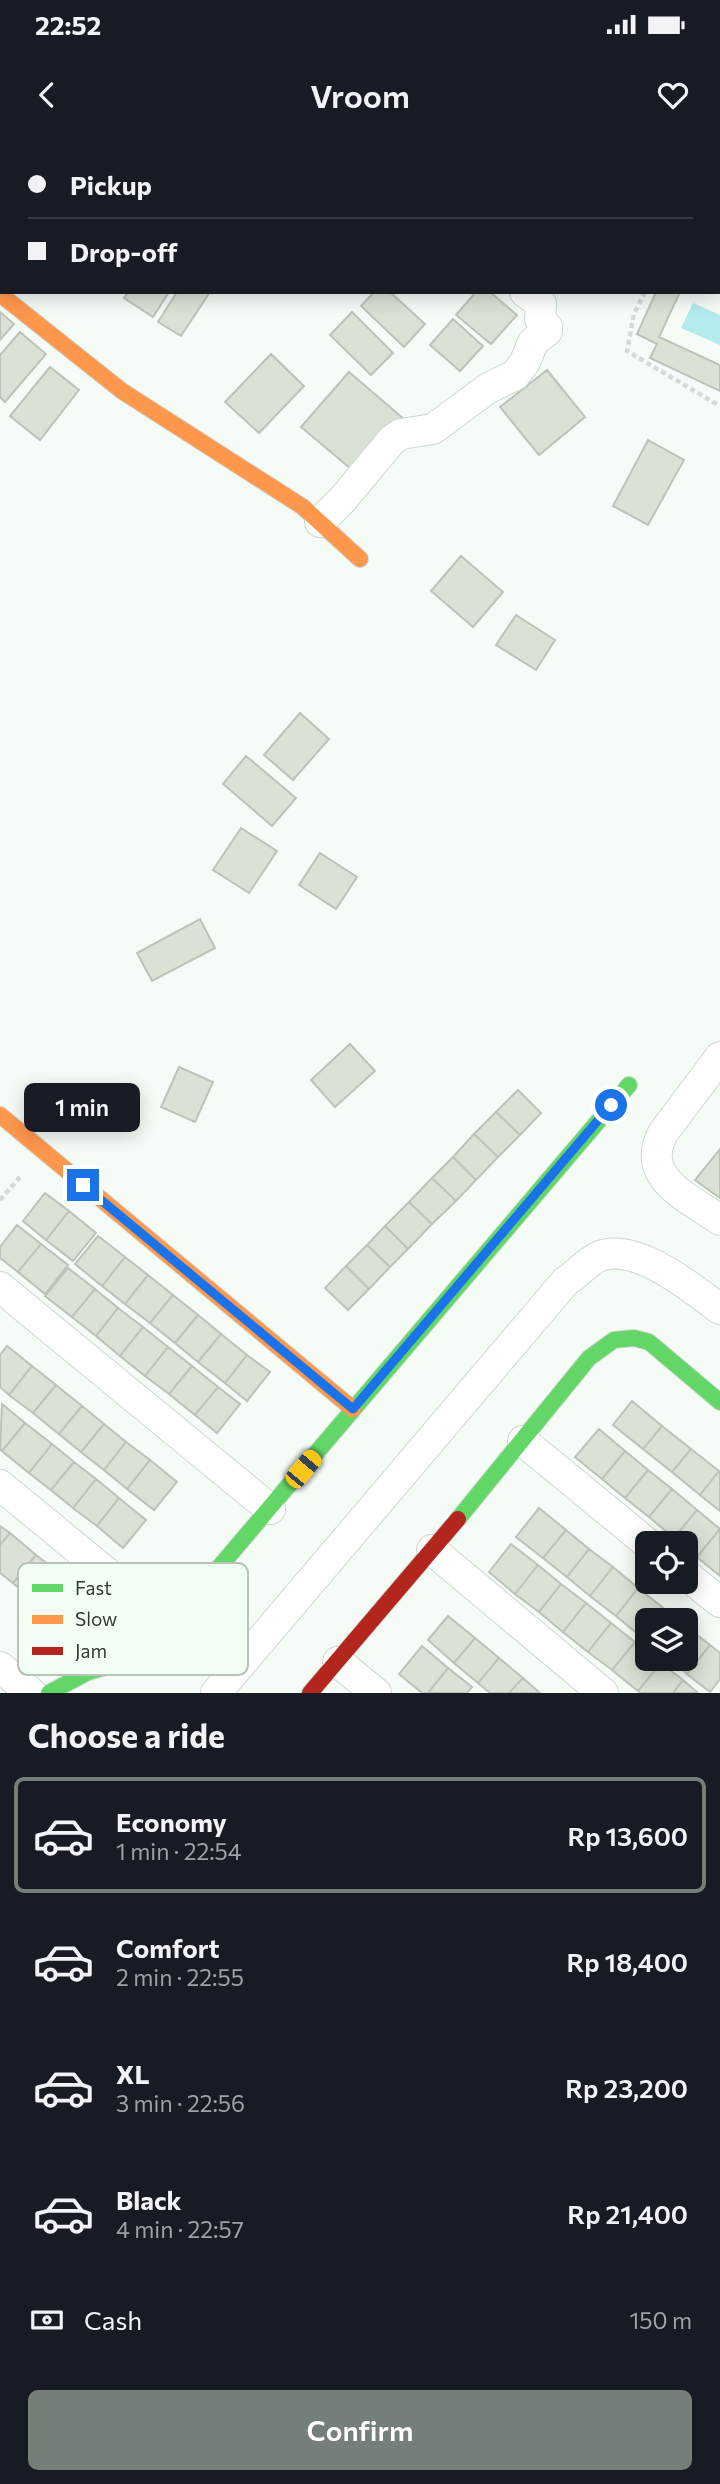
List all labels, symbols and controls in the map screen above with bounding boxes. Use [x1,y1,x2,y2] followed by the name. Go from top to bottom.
[35,9,101,40] text: 22:52
[310,75,410,115] text: Vroom
[28,76,66,114] icon: back
[654,76,692,114] icon: heart
[70,169,152,200] text: Pickup
[70,236,177,267] text: Drop-off
[25,1084,141,1132] callout: 1 min
[595,1089,627,1121] route start
[55,1093,109,1121] text: 1 min
[67,1169,99,1201] route end
[282,1446,325,1492] car
[635,1531,698,1671] map controls
[635,1531,698,1594] button: locate
[18,1563,248,1675] legend
[75,1576,112,1599] text: Fast
[75,1607,117,1630] text: Slow
[635,1608,698,1671] button: layers
[75,1639,107,1662] text: Jam
[28,1715,225,1755] text: Choose a ride
[32,1804,95,1867] icon: car
[116,1806,227,1837] text: Economy
[567,1820,688,1851] text: Rp 13,600
[116,1837,242,1865] text: 1 min · 22:54
[32,1930,95,1993] icon: car
[116,1932,219,1963] text: Comfort
[566,1946,688,1977] text: Rp 18,400
[116,1963,244,1991] text: 2 min · 22:55
[32,2056,95,2119] icon: car
[116,2058,150,2089] text: XL
[565,2072,688,2103] text: Rp 23,200
[116,2089,245,2117] text: 3 min · 22:56
[32,2182,95,2245] icon: car
[116,2184,182,2215] text: Black
[567,2198,688,2229] text: Rp 21,400
[116,2215,244,2243] text: 4 min · 22:57
[28,2301,66,2339] icon: cash
[84,2304,142,2335] text: Cash
[629,2306,692,2334] text: 150 m
[28,2390,692,2470] button: Confirm

